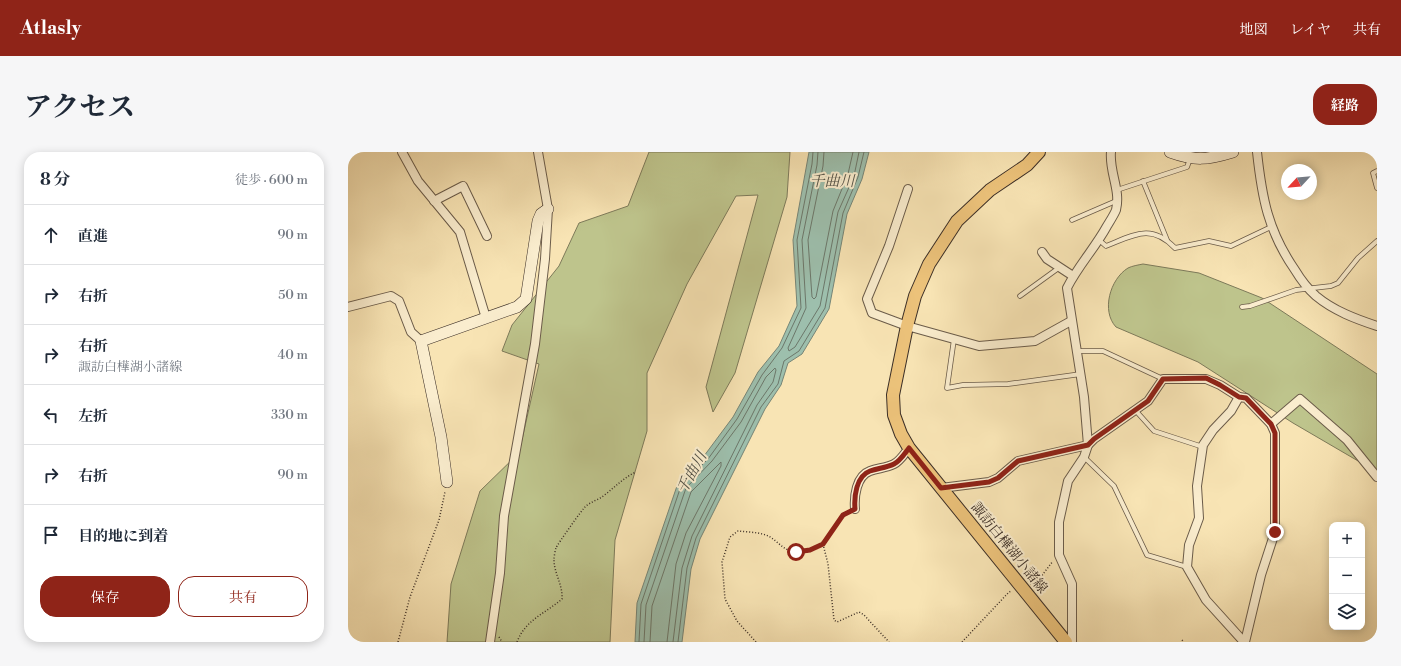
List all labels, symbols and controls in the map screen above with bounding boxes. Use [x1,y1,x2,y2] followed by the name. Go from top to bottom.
[20,16,81,40] text: Atlasly
[1240,21,1268,39] text: 地図
[1290,21,1331,39] text: レイヤ
[1353,21,1381,39] text: 共有
[1313,84,1377,125] button: 経路
[24,90,135,125] text: アクセス
[1281,164,1317,200] north arrow
[40,169,71,191] text: 8 分
[235,172,308,188] text: 徒歩 · 600 m
[809,172,856,191] water label: 千曲川
[40,224,62,246] icon: ahead
[78,227,108,246] text: 直進
[277,227,308,243] text: 90 m
[40,284,62,306] icon: right
[78,287,108,306] text: 右折
[278,287,308,303] text: 50 m
[78,337,108,356] text: 右折
[40,344,62,366] icon: right
[278,347,308,363] text: 40 m
[78,359,182,375] text: 諏訪白樺湖小諸線
[40,404,62,426] icon: left
[78,407,108,426] text: 左折
[271,407,308,423] text: 330 m
[673,447,712,497] water label: 千曲川
[40,464,62,486] icon: right
[78,467,108,486] text: 右折
[277,467,308,483] text: 90 m
[967,499,1051,597] street label: 諏訪白樺湖小諸線
[1329,522,1365,630] map controls
[1329,522,1365,558] button: +
[1266,523,1284,541] route end
[40,524,62,546] icon: arrive
[78,527,168,546] text: 目的地に到着
[787,543,805,561] route start
[1329,558,1365,594] button: −
[40,576,170,617] button: 保存
[178,576,308,617] button: 共有
[1329,594,1365,630] button: layers

